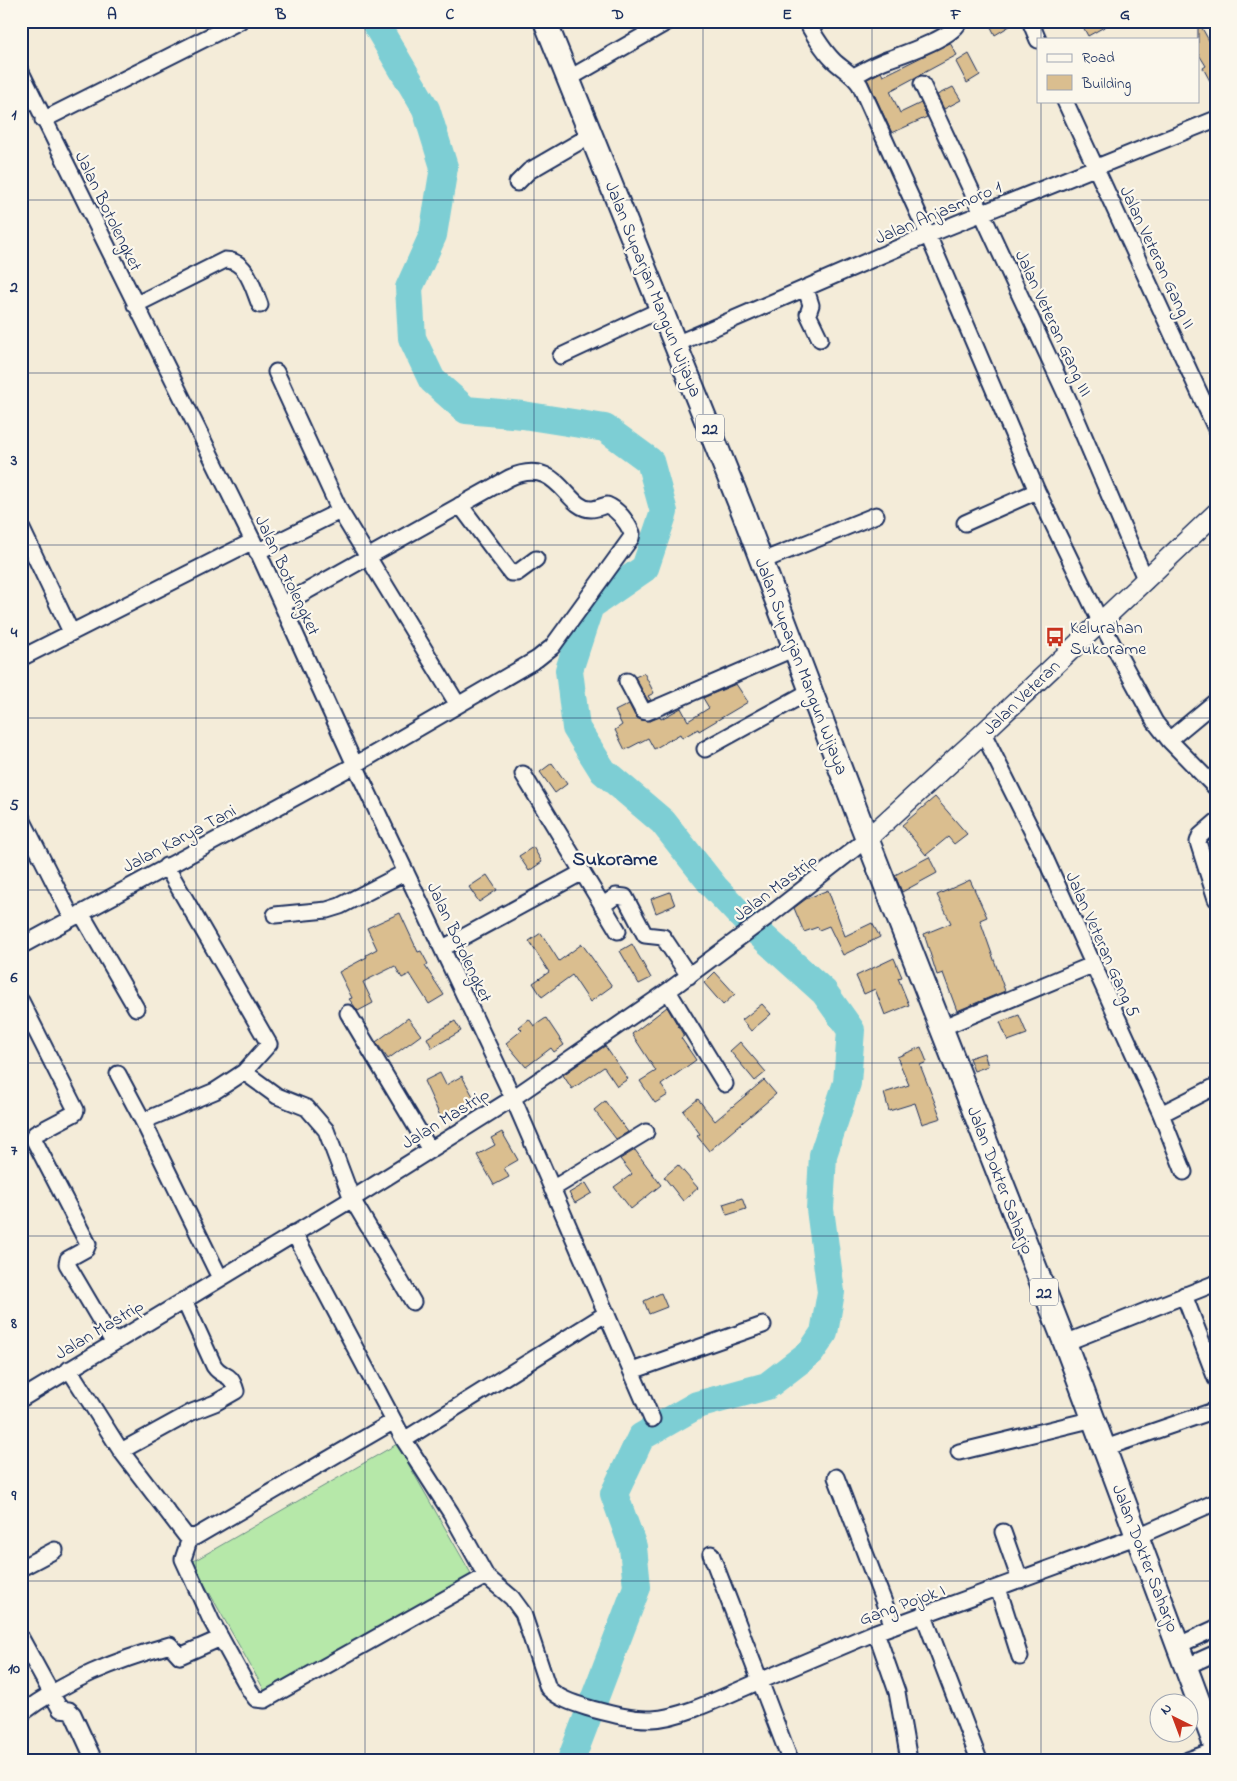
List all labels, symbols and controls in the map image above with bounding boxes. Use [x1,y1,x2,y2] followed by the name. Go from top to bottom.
[107,3,117,27] text: A
[275,3,287,27] text: B
[446,3,455,27] text: C
[611,3,624,27] text: D
[782,3,792,27] text: E
[950,3,962,27] text: F
[1120,3,1130,27] text: G
[1037,38,1200,102] legend
[1082,47,1115,69] text: Road
[1081,73,1131,96] text: Building
[11,103,17,127] text: 1
[66,148,147,277] street label: Jalan Botolengket
[871,175,1007,252] street label: Jalan Anjasmoro 1
[596,178,707,402] street label: Jalan Suparjan Mangun Wijaya
[1111,182,1201,334] street label: Jalan Veteran Gang II
[1006,246,1098,402] street label: Jalan Veteran Gang III
[9,276,18,300] text: 2
[696,414,724,442] road number: 22
[10,449,18,473] text: 3
[246,511,326,641] street label: Jalan Botolengket
[746,554,854,779] street label: Jalan Suparjan Mangun Wijaya
[1070,616,1147,663] place label: Kelurahan Sukorame
[10,621,18,645] text: 4
[1044,626,1066,648] bus stop icon: Kelurahan Sukorame
[978,654,1067,742] street label: Jalan Veteran
[9,794,19,818] text: 5
[119,799,241,881] street label: Jalan Karya Tani
[573,846,658,875] district label: Sukorame
[729,848,824,929] street label: Jalan Mastrip
[1057,868,1145,1022] street label: Jalan Veteran Gang 5
[418,878,498,1008] street label: Jalan Botolengket
[9,966,18,990] text: 6
[397,1082,495,1157] street label: Jalan Mastrip
[959,1103,1039,1259] street label: Jalan Dokter Saharjo
[11,1139,18,1163] text: 7
[1030,1278,1058,1305] road number: 22
[51,1294,149,1367] street label: Jalan Mastrip
[10,1312,17,1336] text: 8
[1104,1481,1184,1637] street label: Jalan Dokter Saharjo
[11,1484,17,1508] text: 9
[856,1578,950,1634] street label: Gang Pojok I
[8,1657,20,1681] text: 10
[1150,1694,1200,1744] north arrow
[1156,1698,1177,1720] text: N

